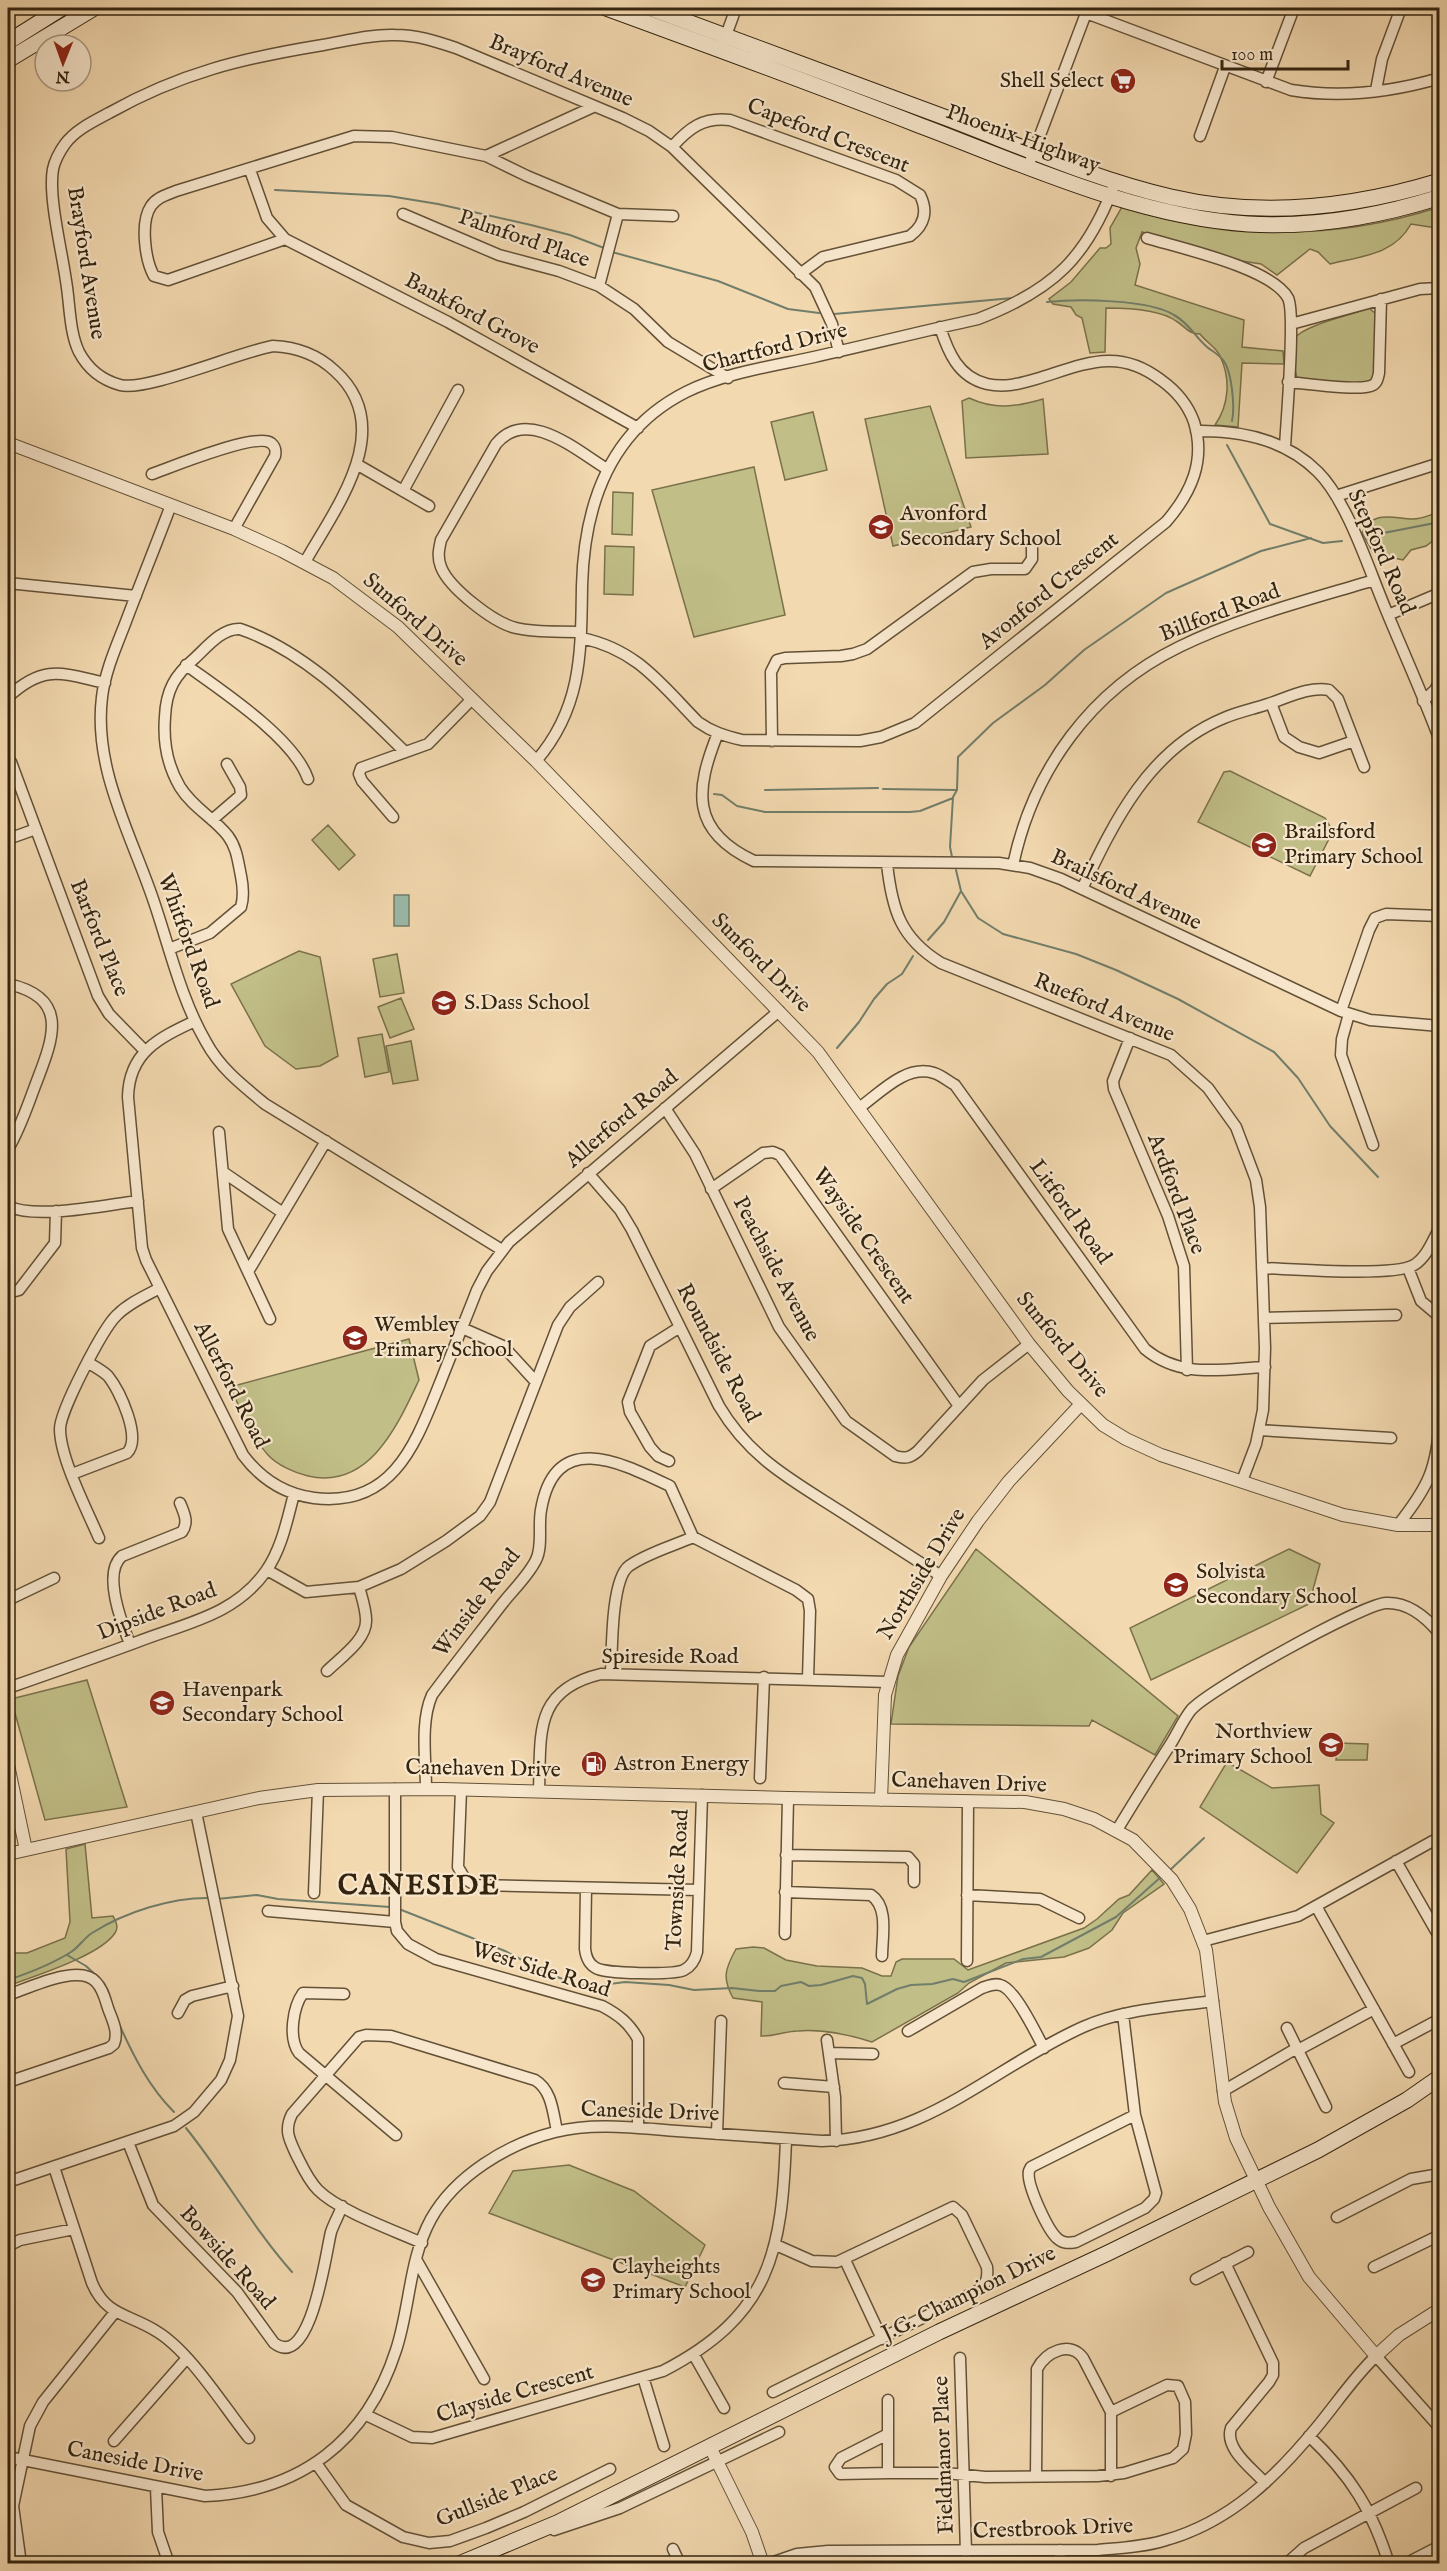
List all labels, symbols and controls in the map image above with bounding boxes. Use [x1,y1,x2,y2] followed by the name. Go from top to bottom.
[485,28,637,114] street label: Brayford Avenue
[33,33,93,93] north arrow
[1222,33,1348,71] scale bar
[1231,44,1273,67] text: 100 m
[56,66,71,86] text: N
[1108,66,1138,96] supermarket icon: Shell Select
[1000,67,1104,95] place label: Shell Select
[743,92,914,180] street label: Capeford Crescent
[942,98,1104,180] street label: Phoenix Highway
[60,185,112,341] street label: Brayford Avenue
[455,203,593,275] street label: Palmford Place
[400,267,544,361] street label: Bankford Grove
[700,317,850,379] street label: Chartford Drive
[1341,485,1421,619] street label: Stepford Road
[899,500,1061,553] place label: Avonford Secondary School
[866,512,896,542] school or university icon: Avonford Secondary School
[973,526,1125,657] street label: Avonford Crescent
[357,567,473,673] street label: Sunford Drive
[1156,577,1284,649] street label: Billford Road
[1284,818,1423,871] place label: Brailsford Primary School
[1249,830,1279,860] school or university icon: Brailsford Primary School
[1046,843,1206,937] street label: Brailsford Avenue
[151,870,225,1012] street label: Whitford Road
[63,875,135,1001] street label: Barford Place
[705,907,817,1019] street label: Sunford Drive
[1029,967,1179,1049] street label: Rueford Avenue
[429,988,459,1018] school or university icon: S.Dass School
[464,989,589,1017] place label: S.Dass School
[559,1063,684,1175] street label: Allerford Road
[1140,1129,1212,1258] street label: Ardford Place
[1023,1154,1118,1270] street label: Litford Road
[806,1162,921,1310] street label: Wayside Crescent
[726,1192,826,1346] street label: Peachside Avenue
[670,1279,766,1427] street label: Roundside Road
[1010,1286,1114,1404] street label: Sunford Drive
[374,1311,513,1364] place label: Wembley Primary School
[187,1316,275,1454] street label: Allerford Road
[340,1323,370,1353] school or university icon: Wembley Primary School
[872,1503,972,1645] street label: Northside Drive
[427,1543,527,1663] street label: Winside Road
[1196,1558,1357,1611] place label: Solvista Secondary School
[1161,1570,1191,1600] school or university icon: Solvista Secondary School
[93,1576,221,1648] street label: Dipside Road
[601,1643,739,1671] street label: Spireside Road
[182,1676,343,1729] place label: Havenpark Secondary School
[147,1688,177,1718] school or university icon: Havenpark Secondary School
[1173,1718,1313,1771] place label: Northview Primary School
[1316,1730,1346,1760] school or university icon: Northview Primary School
[579,1749,609,1779] fuel station icon: Astron Energy
[613,1750,749,1778] place label: Astron Energy
[405,1754,561,1784] street label: Canehaven Drive
[891,1766,1047,1800] street label: Canehaven Drive
[660,1808,696,1952] street label: Townside Road
[338,1869,500,1904] district label: CANESIDE
[468,1936,614,2004] street label: West Side Road
[580,2096,720,2128] street label: Caneside Drive
[173,2200,281,2316] street label: Bowside Road
[875,2240,1061,2350] street label: J.G. Champion Drive
[612,2253,751,2306] place label: Clayheights Primary School
[578,2265,608,2295] school or university icon: Clayheights Primary School
[433,2358,597,2430] street label: Clayside Crescent
[927,2375,961,2535] street label: Fieldmanor Place
[64,2435,206,2489] street label: Caneside Drive
[432,2460,562,2534] street label: Gullside Place
[972,2512,1134,2546] street label: Crestbrook Drive

